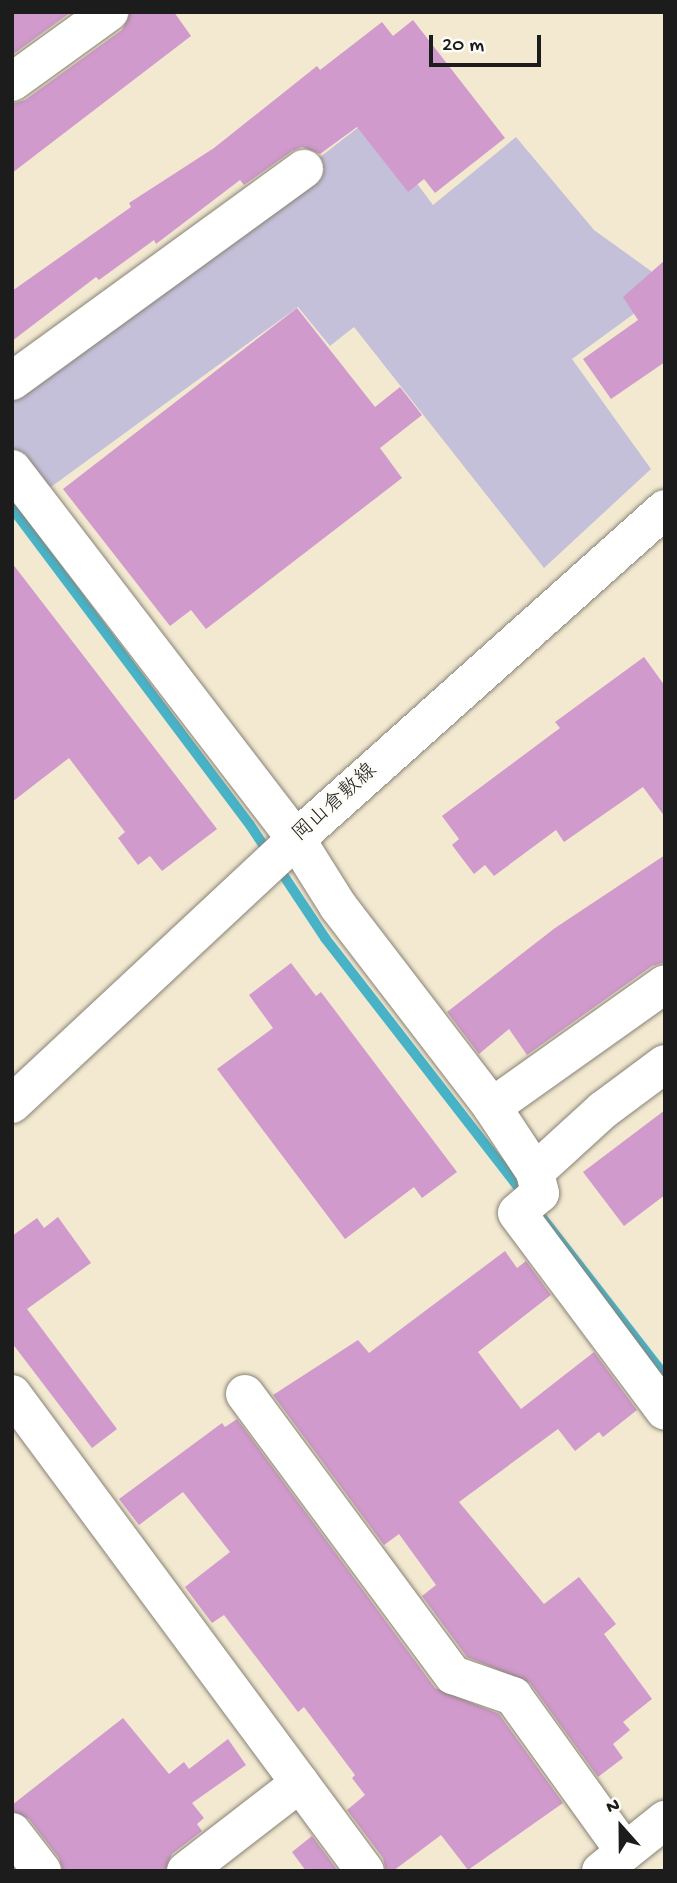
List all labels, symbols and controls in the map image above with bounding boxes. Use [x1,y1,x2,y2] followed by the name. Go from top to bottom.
[432,21,544,65] scale bar
[442,34,484,59] text: 20 m
[289,760,383,848] street label: 岡山倉敷線
[586,1792,656,1862] north arrow
[603,1794,623,1820] text: N

